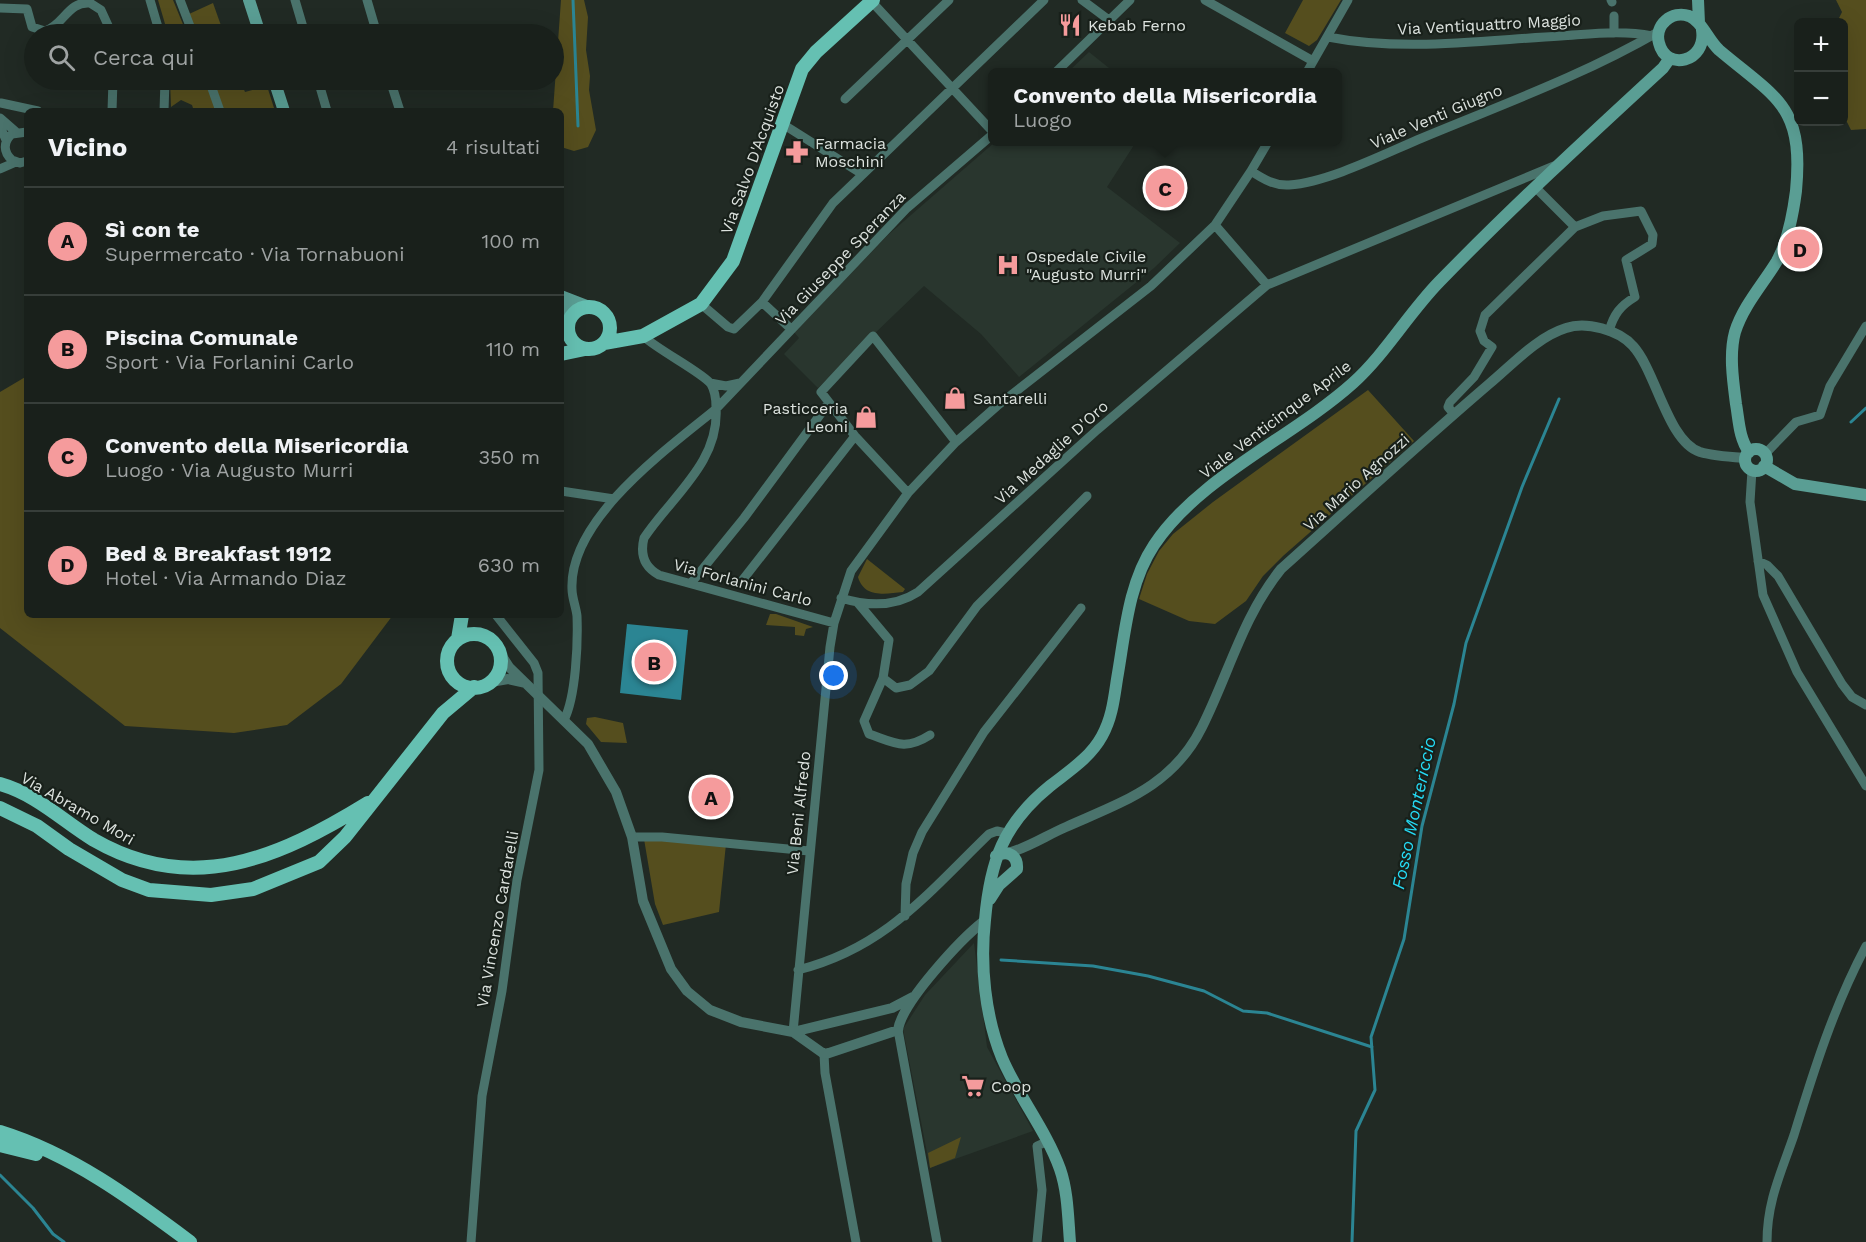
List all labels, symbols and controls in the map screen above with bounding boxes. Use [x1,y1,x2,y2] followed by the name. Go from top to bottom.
[1397,10,1581,39] street label: Via Ventiquattro Maggio
[1057,12,1083,38] restaurant icon: Kebab Ferno
[1088,16,1186,35] place label: Kebab Ferno
[1794,18,1848,126] map controls
[1794,18,1848,72] button: +
[24,24,564,90] search box
[45,41,78,74] icon: search
[93,45,194,70] text: Cerca qui
[988,68,1342,146] popup
[1794,72,1848,126] button: −
[1367,80,1505,153] street label: Viale Venti Giugno
[717,82,788,237] street label: Via Salvo D'Acquisto
[1013,83,1317,108] text: Convento della Misericordia
[1013,108,1072,132] text: Luogo
[48,132,127,162] text: Vicino
[815,134,886,171] place label: Farmacia Moschini
[446,135,540,159] text: 4 risultati
[784,139,810,165] pharmacy icon: Farmacia Moschini
[1146,166,1184,210] pin: C
[771,187,909,329] street label: Via Giuseppe Speranza
[105,217,200,242] text: Sì con te
[1780,226,1820,272] pin: D
[61,229,74,253] text: A
[481,229,540,253] text: 100 m
[105,242,404,266] text: Supermercato · Via Tornabuoni
[1026,247,1147,284] place label: Ospedale Civile "Augusto Murri"
[995,252,1021,278] hospital icon: Ospedale Civile "Augusto Murri"
[105,325,298,350] text: Piscina Comunale
[61,337,74,361] text: B
[486,337,540,361] text: 110 m
[105,350,354,374] text: Sport · Via Forlanini Carlo
[1196,356,1355,483] street label: Viale Venticinque Aprile
[942,385,968,411] shop icon: Santarelli
[973,389,1047,408] place label: Santarelli
[991,396,1112,508] street label: Via Medaglie D'Oro
[763,399,848,436] place label: Pasticceria Leoni
[853,404,879,430] shop icon: Pasticceria Leoni
[1299,430,1413,535] street label: Via Mario Agnozzi
[105,433,409,458] text: Convento della Misericordia
[61,445,74,469] text: C
[478,445,540,469] text: 350 m
[105,458,353,482] text: Luogo · Via Augusto Murri
[105,541,332,566] text: Bed & Breakfast 1912
[60,553,75,577] text: D
[478,553,540,577] text: 630 m
[672,555,814,610] street label: Via Forlanini Carlo
[105,566,346,590] text: Hotel · Via Armando Diaz
[634,640,674,684] pin: B
[819,661,848,690] your location
[1387,735,1440,891] water label: Fosso Montericcio
[783,750,814,876] street label: Via Beni Alfredo
[17,768,138,849] street label: Via Abramo Mori
[692,774,730,820] pin: A
[473,829,522,1009] street label: Via Vincenzo Cardarelli
[960,1073,986,1099] supermarket icon: Coop
[991,1077,1031,1096] place label: Coop

